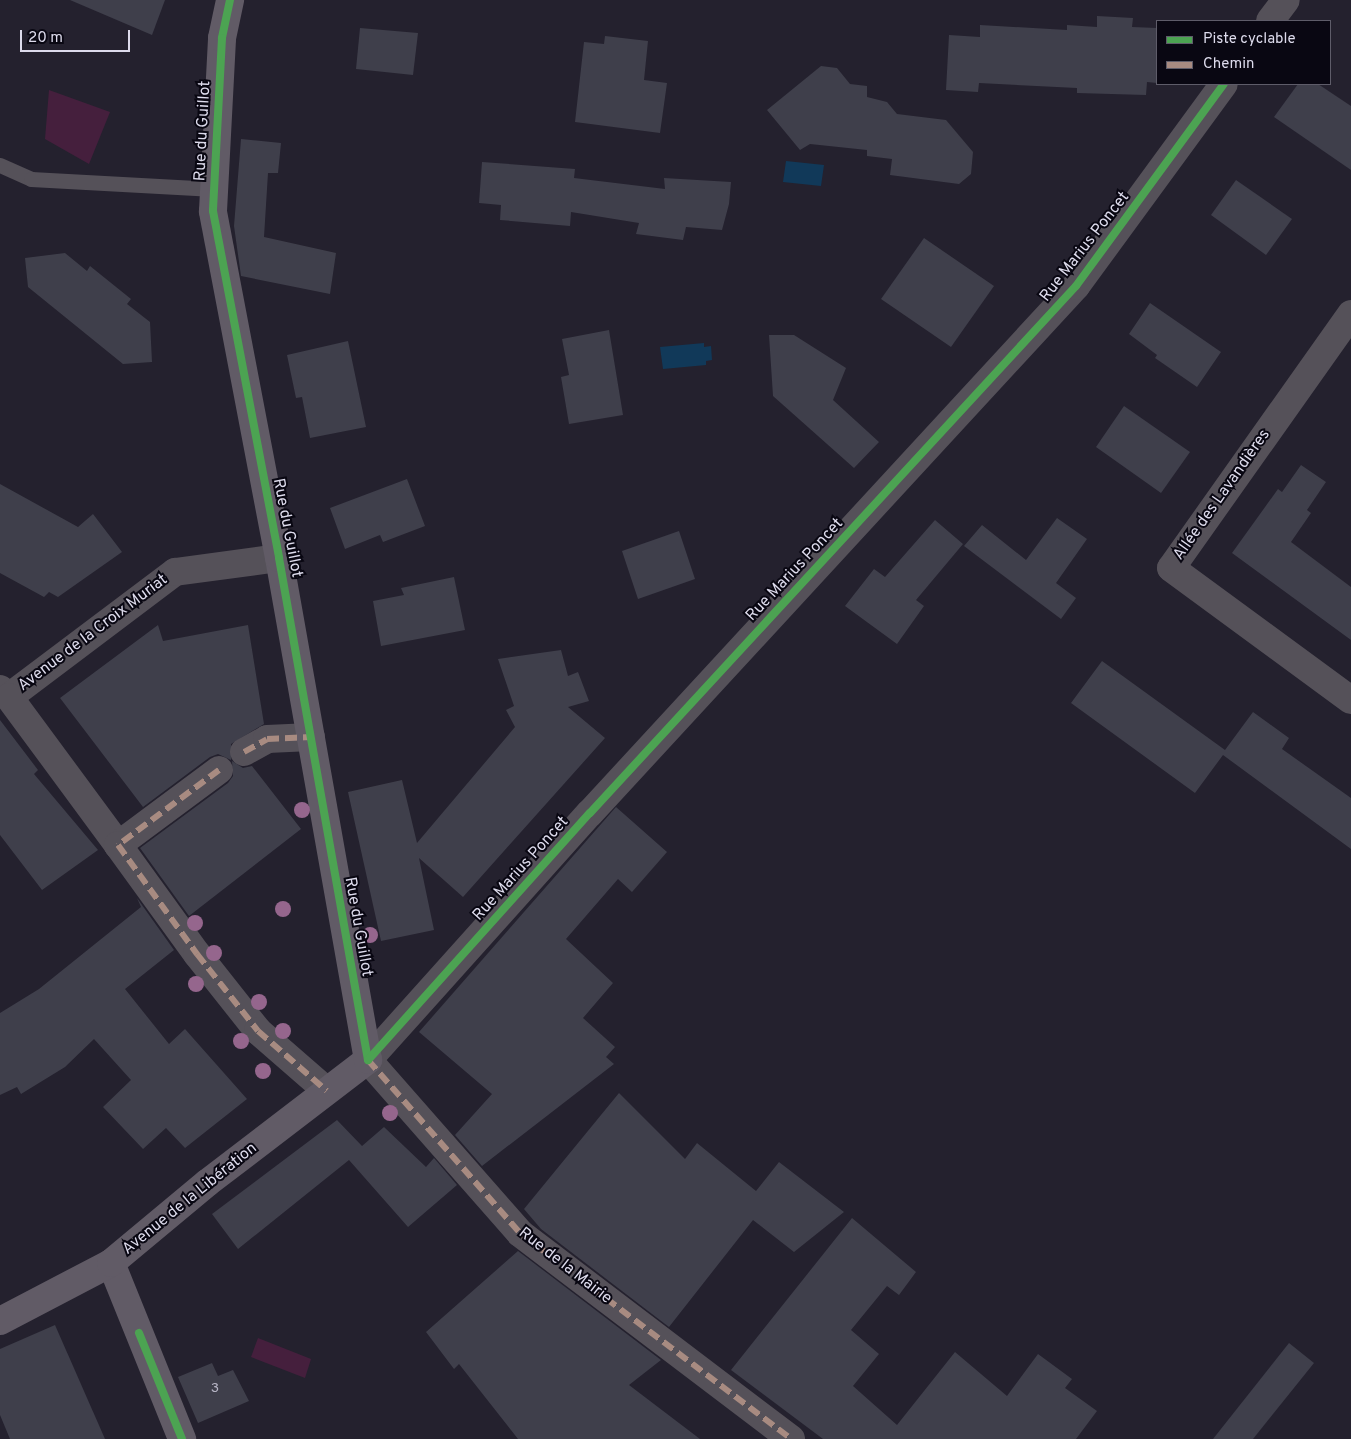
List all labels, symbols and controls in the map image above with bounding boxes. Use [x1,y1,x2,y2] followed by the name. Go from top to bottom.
[22,20,132,52] scale bar
[1156,20,1331,85] legend
[28,29,63,48] text: 20 m
[1203,30,1296,49] text: Piste cyclable
[1203,55,1255,74] text: Chemin
[191,80,215,182] street label: Rue du Guillot
[1036,188,1134,306] street label: Rue Marius Poncet
[1170,426,1274,564] street label: Allée des Lavandières
[268,477,306,579] street label: Rue du Guillot
[742,514,848,626] street label: Rue Marius Poncet
[14,570,172,696] street label: Avenue de la Croix Muriat
[469,813,573,925] street label: Rue Marius Poncet
[340,876,376,978] street label: Rue du Guillot
[119,1139,261,1259] street label: Avenue de la Libération
[515,1224,615,1308] street label: Rue de la Mairie
[211,1381,219,1397] house number: 3

